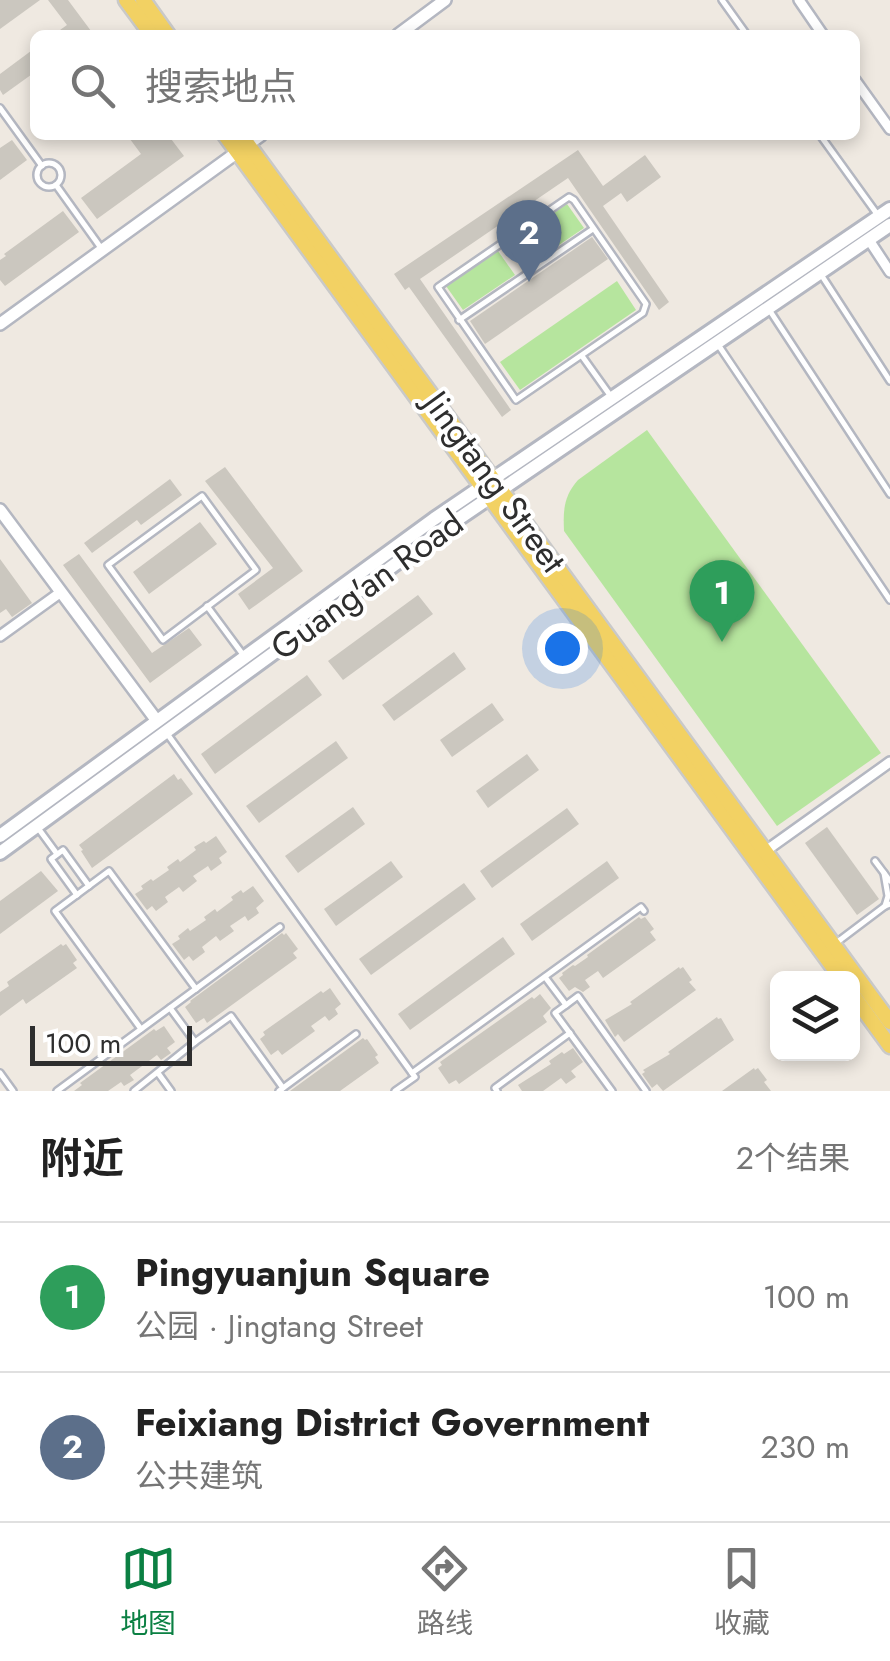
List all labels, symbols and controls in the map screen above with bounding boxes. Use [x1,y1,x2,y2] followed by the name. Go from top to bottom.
[30,30,860,140] search box
[65,58,120,113] icon: search
[145,59,297,114] text: 搜索地点
[496,200,562,282] pin: 2
[410,378,578,583] street label: Jingtang Street
[260,498,474,672] street label: Guang'an Road
[690,560,754,642] pin: 1
[537,623,588,674] your location
[770,971,860,1061] map controls
[770,971,860,1061] button: layers
[30,1021,192,1066] scale bar
[45,1023,121,1064] text: 100 m
[40,1128,124,1189] text: 附近
[736,1135,850,1181] text: 2个结果
[135,1245,490,1300] text: Pingyuanjun Square
[64,1274,81,1320] text: 1
[763,1274,850,1320] text: 100 m
[135,1303,423,1349] text: 公园 · Jingtang Street
[135,1395,649,1450] text: Feixiang District Government
[62,1424,83,1470] text: 2
[761,1424,850,1470] text: 230 m
[135,1453,263,1499] text: 公共建筑
[120,1541,176,1644] tab: 地图
[417,1541,473,1644] tab: 路线
[714,1541,770,1644] tab: 收藏

